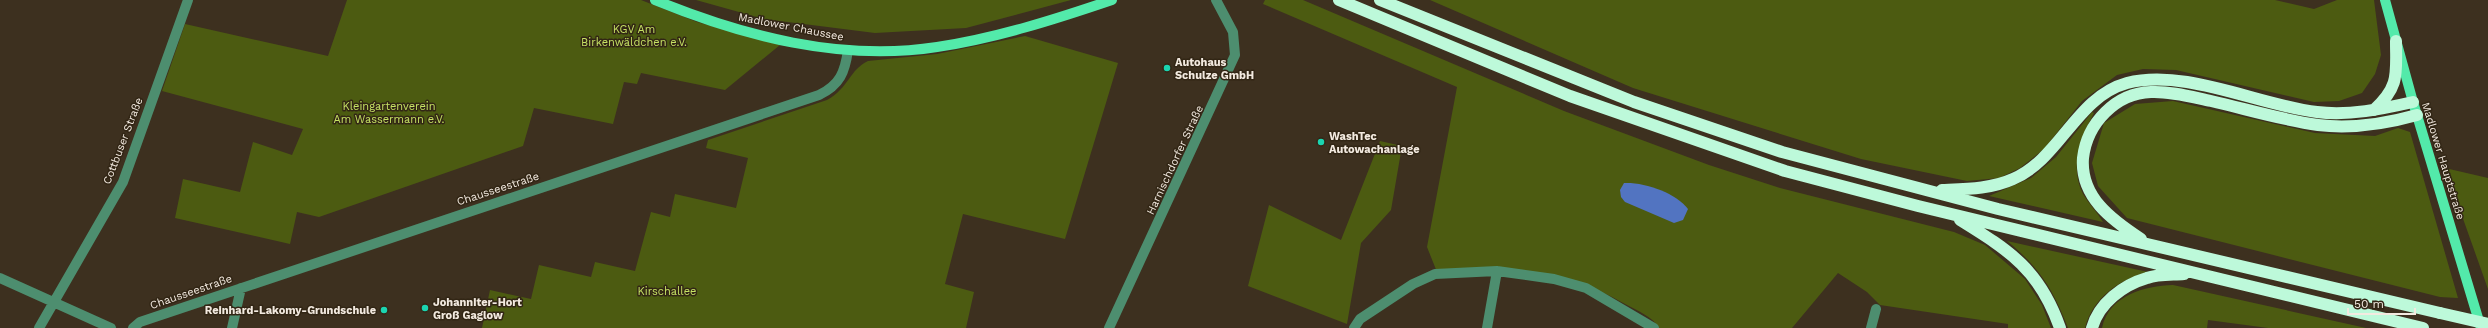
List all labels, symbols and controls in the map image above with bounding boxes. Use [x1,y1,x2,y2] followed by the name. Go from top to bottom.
[737,10,845,44] street label: Madlower Chaussee
[581,23,687,49] park label: KGV Am Birkenwäldchen e.V.
[1175,56,1254,82] place label: Autohaus Schulze GmbH
[1162,63,1172,73] marker: Autohaus Schulze GmbH
[100,96,146,186] street label: Cottbuser Straße
[334,100,444,126] park label: Kleingartenverein Am Wassermann e.V.
[2419,101,2467,221] street label: Madlower Hauptstraße
[1144,103,1206,217] street label: Harnischdorfer Straße
[1329,130,1420,156] place label: WashTec Autowachanlage
[1316,137,1326,147] marker: WashTec Autowachanlage
[455,170,541,208] street label: Chausseestraße
[148,272,234,312] street label: Chausseestraße
[638,285,696,298] park label: Kirschallee
[2348,290,2415,316] scale bar
[433,296,522,322] place label: Johanniter-Hort Groß Gaglow
[2354,297,2384,311] text: 50 m
[420,303,430,313] marker: Johanniter-Hort Groß Gaglow
[205,304,376,317] place label: Reinhard-Lakomy-Grundschule
[379,305,389,315] marker: Reinhard-Lakomy-Grundschule

